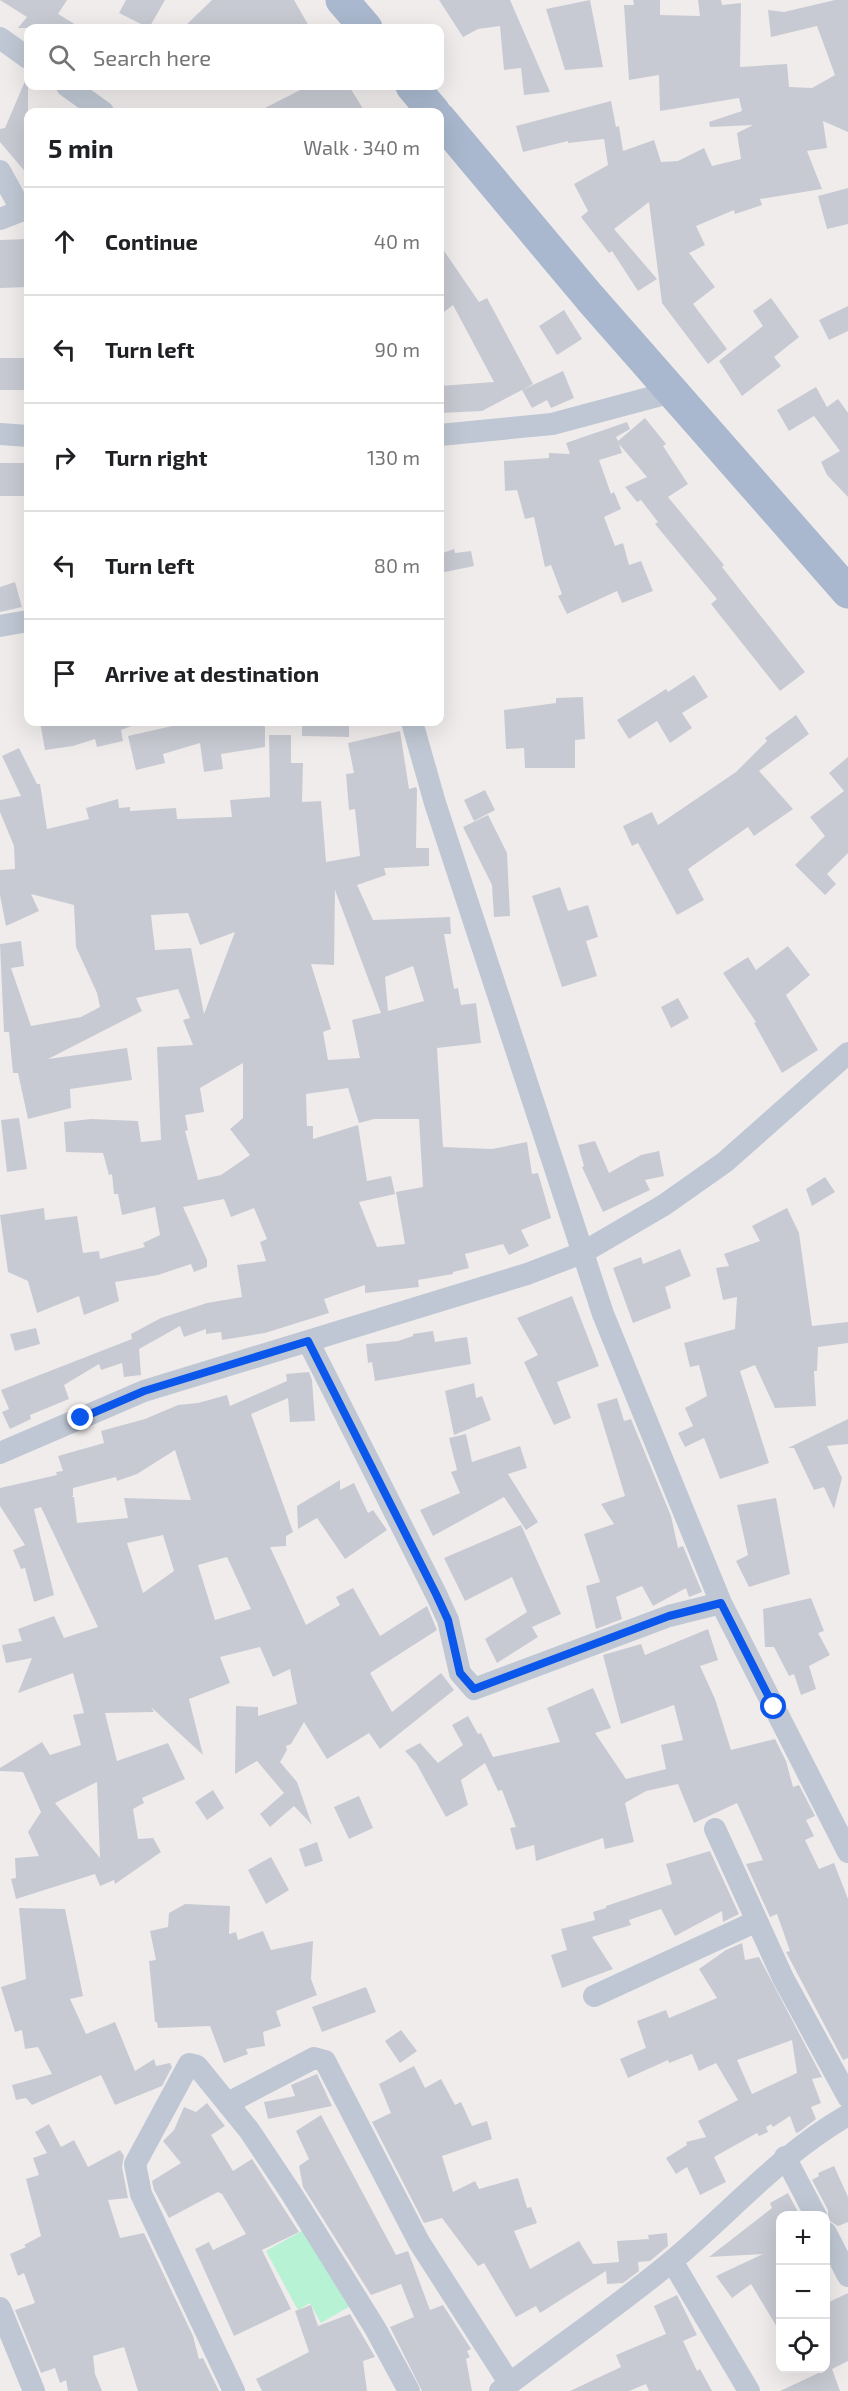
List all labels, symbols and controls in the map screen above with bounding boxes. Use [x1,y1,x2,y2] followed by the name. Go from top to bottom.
[24,24,444,90] search box
[45,41,78,74] icon: search
[93,44,211,70] text: Search here
[48,132,114,163] text: 5 min
[303,135,420,159] text: Walk · 340 m
[48,225,81,258] icon: ahead
[105,228,198,254] text: Continue
[374,229,420,253] text: 40 m
[48,333,81,366] icon: left
[105,336,194,362] text: Turn left
[375,337,420,361] text: 90 m
[48,441,81,474] icon: right
[105,444,207,470] text: Turn right
[367,445,420,469] text: 130 m
[48,549,81,582] icon: left
[105,552,194,578] text: Turn left
[374,553,420,577] text: 80 m
[48,657,81,690] icon: arrive
[105,660,319,686] text: Arrive at destination
[67,1404,93,1430] route end
[760,1693,786,1719] route start
[776,2211,830,2373] map controls
[776,2211,830,2265] button: +
[776,2265,830,2319] button: −
[776,2319,830,2373] button: locate

